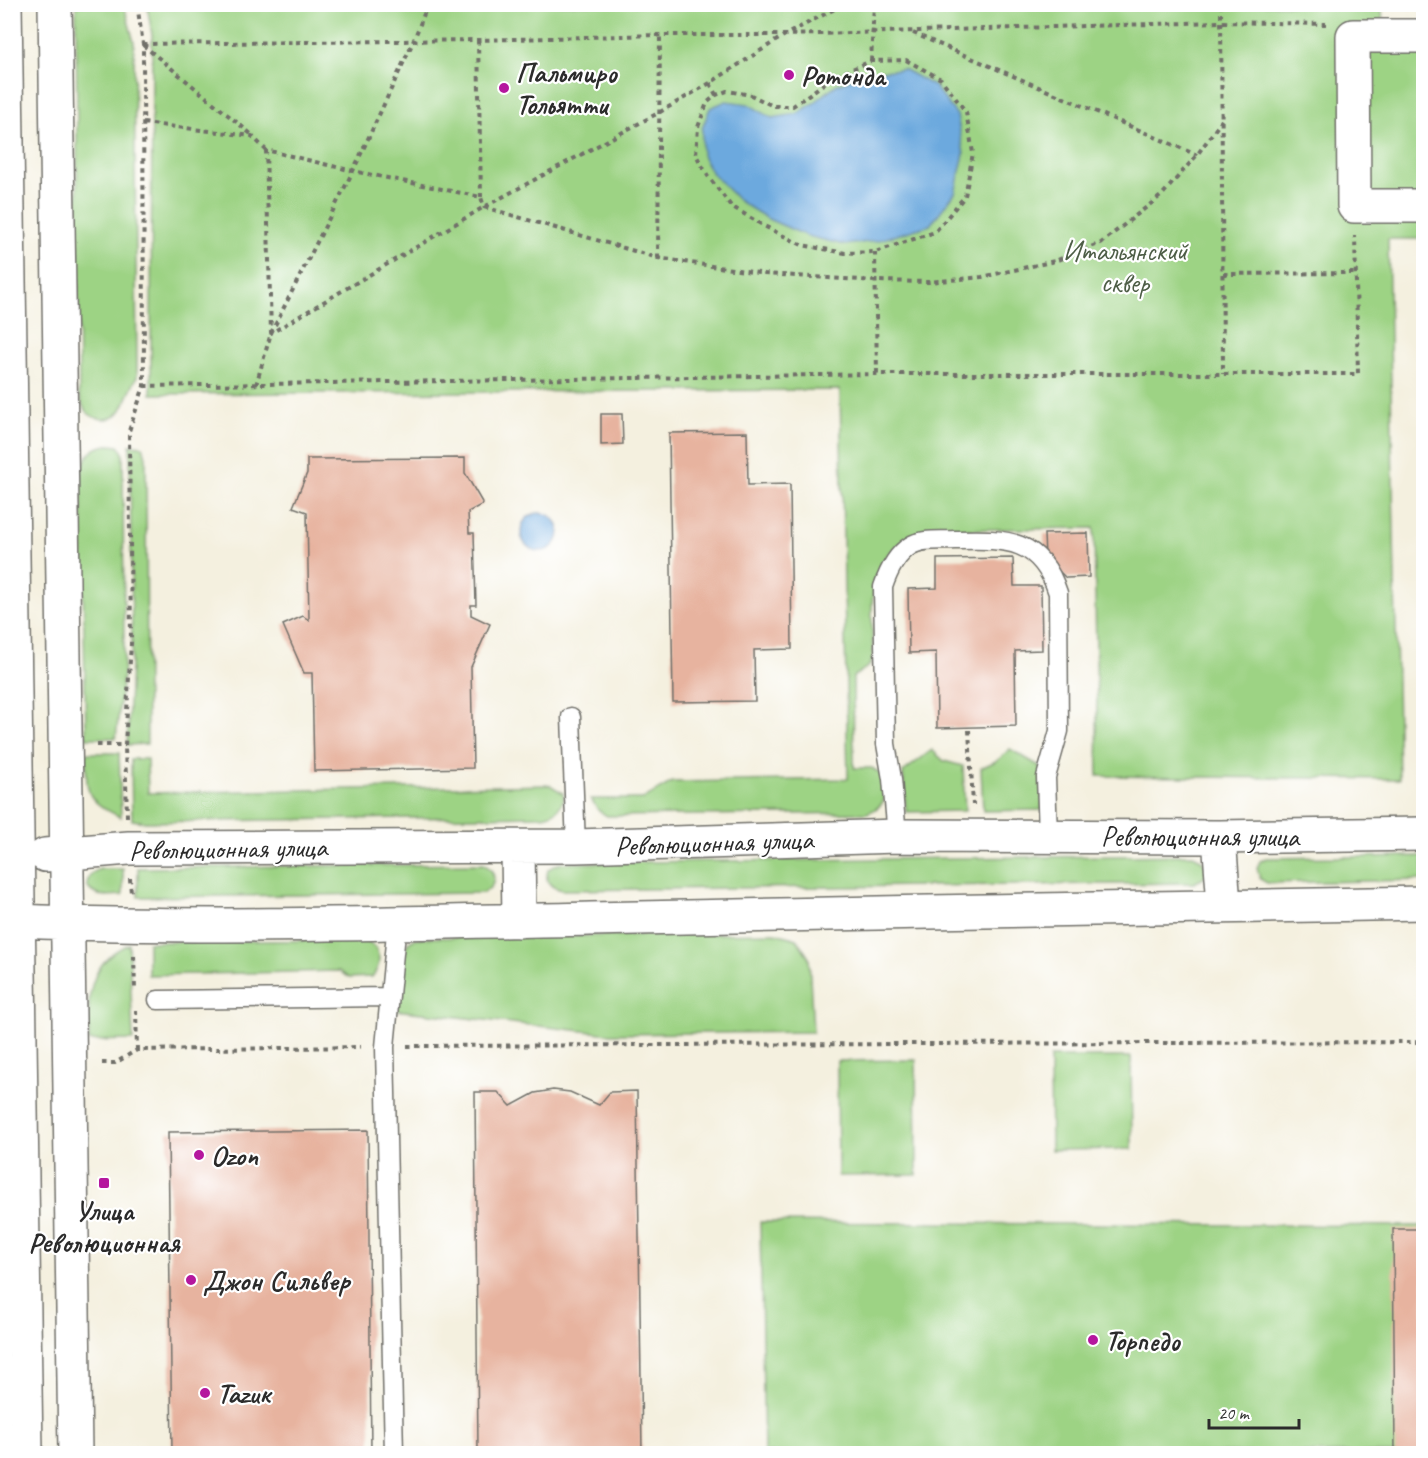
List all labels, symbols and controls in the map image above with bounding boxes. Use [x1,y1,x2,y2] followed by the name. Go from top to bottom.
[516,55,619,122] place label: Пальмиро Тольятти
[801,58,887,93] place label: Ротонда
[782,68,796,82] marker: Ротонда
[497,81,511,95] marker: Пальмиро Тольятти
[1063,233,1189,300] park label: Итальянский сквер
[1101,819,1301,854] street label: Революционная улица
[614,821,815,863] street label: Революционная улица
[129,829,329,868] street label: Революционная улица
[211,1138,259,1173] place label: Ozon
[192,1148,206,1162] marker: Ozon
[97,1176,111,1190] marker: Улица Революционная
[28,1193,181,1260] place label: Улица Революционная
[203,1263,352,1298] place label: Джон Сильвер
[184,1273,198,1287] marker: Джон Сильвер
[1105,1323,1182,1358] place label: Торпедо
[1086,1333,1100,1347] marker: Торпедо
[217,1376,273,1411] place label: Таzик
[198,1386,212,1400] marker: Таzик
[1209,1392,1299,1430] scale bar
[1218,1402,1251,1424] text: 20 m

